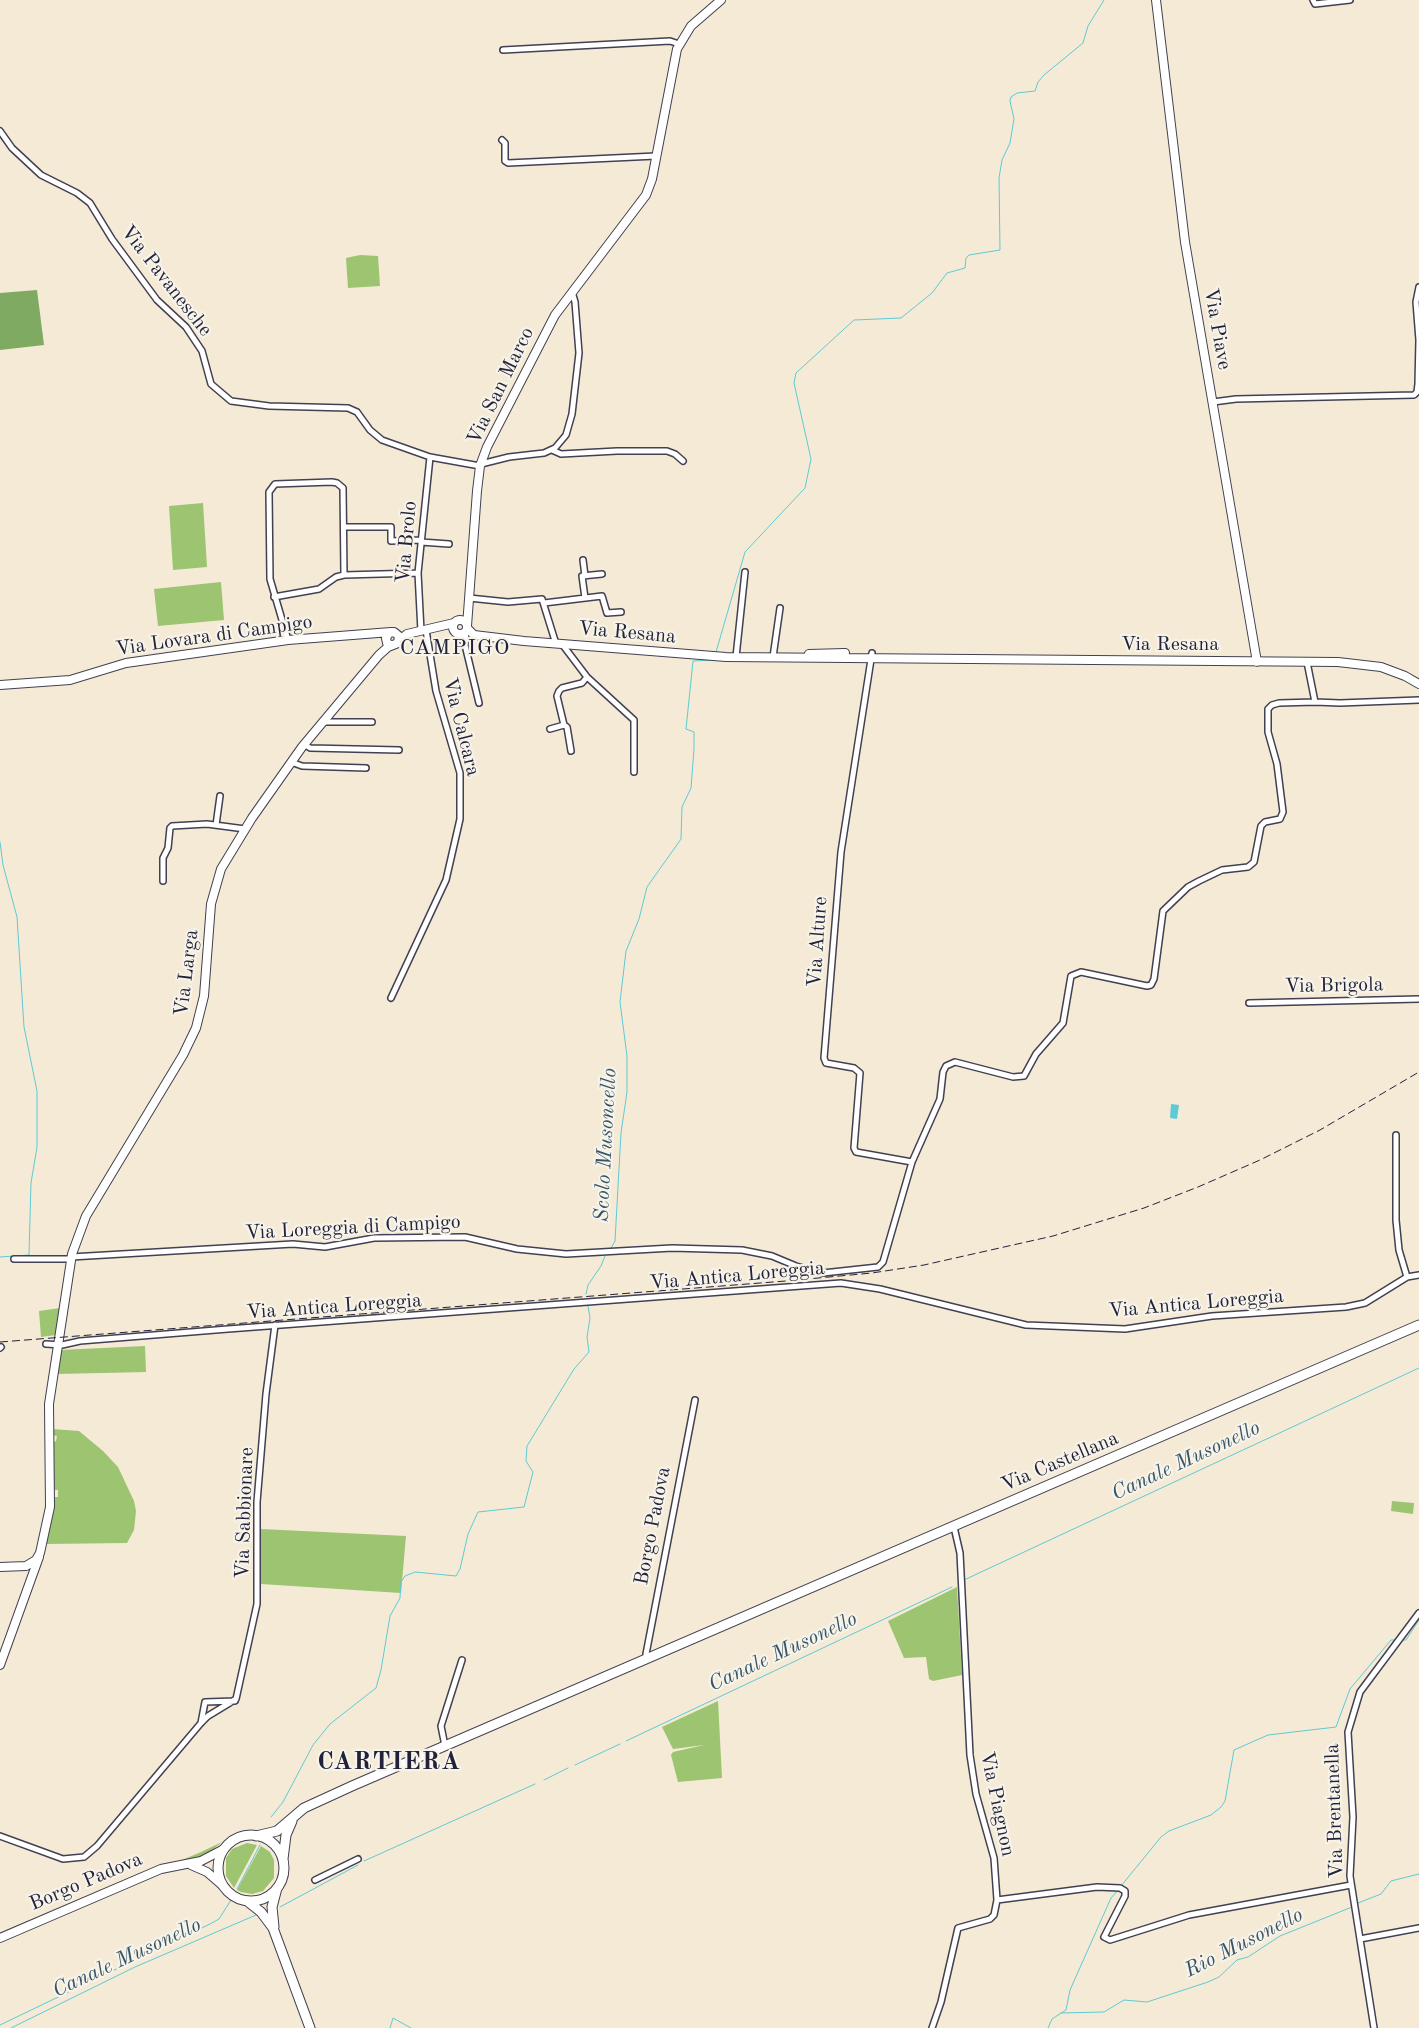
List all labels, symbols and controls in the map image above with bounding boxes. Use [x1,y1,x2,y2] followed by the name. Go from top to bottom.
[115,221,217,341] street label: Via Pavanesche
[1198,286,1236,372] street label: Via Piave
[462,323,540,449] street label: Via San Marco
[391,500,423,584] street label: Via Brolo
[114,610,314,662] street label: Via Lovara di Campigo
[577,617,677,649] street label: Via Resana
[1121,633,1219,657] street label: Via Resana
[399,635,511,661] district label: CAMPIGO
[437,675,485,779] street label: Via Calcara
[803,896,833,988] street label: Via Alture
[170,928,204,1018] street label: Via Larga
[1284,973,1384,999] street label: Via Brigola
[589,1067,623,1223] water label: Scolo Musoncello
[245,1210,461,1246] street label: Via Loreggia di Campigo
[648,1256,826,1296] street label: Via Antica Loreggia
[1107,1284,1285,1324] street label: Via Antica Loreggia
[246,1289,422,1325] street label: Via Antica Loreggia
[1108,1416,1264,1506] water label: Canale Musonello
[998,1427,1122,1497] street label: Via Castellana
[231,1447,259,1579] street label: Via Sabbionare
[630,1465,676,1587] street label: Borgo Padova
[705,1607,861,1697] water label: Canale Musonello
[1321,1743,1349,1879] street label: Via Brentanella
[316,1747,462,1777] district label: CARTIERA
[974,1749,1020,1859] street label: Via Piagnon
[26,1847,146,1917] street label: Borgo Padova
[1181,1902,1307,1984] water label: Rio Musonello
[49,1913,205,2003] water label: Canale Musonello

